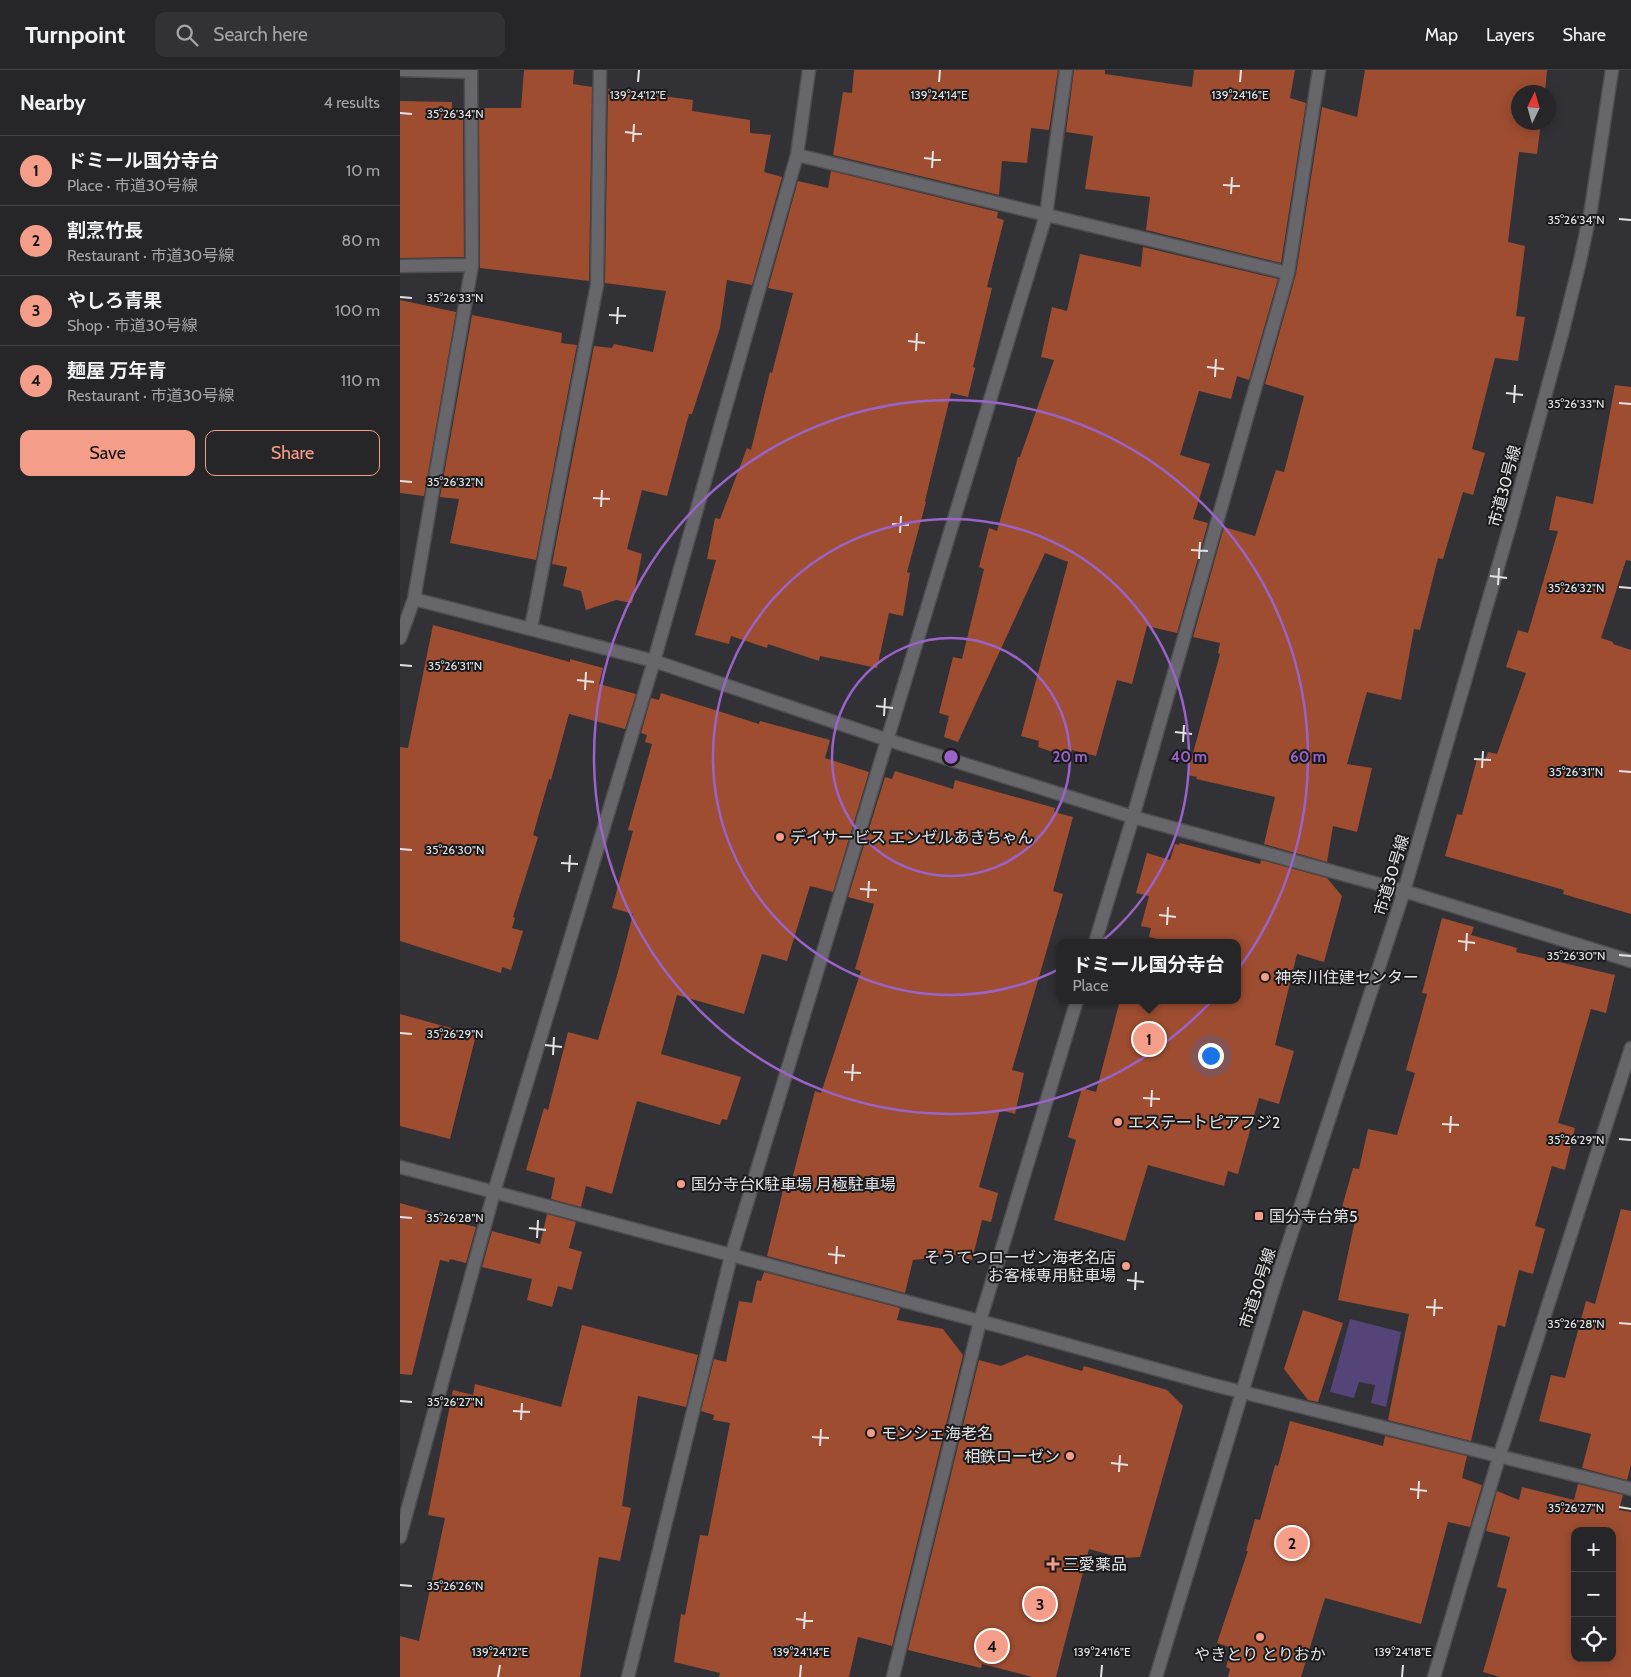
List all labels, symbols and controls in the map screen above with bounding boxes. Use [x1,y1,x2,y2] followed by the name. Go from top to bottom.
[155,12,505,57] search box
[25,20,125,49] text: Turnpoint
[173,21,201,49] icon: search
[213,23,308,46] text: Search here
[1425,24,1458,46] text: Map
[1486,24,1535,46] text: Layers
[1563,24,1606,46] text: Share
[1511,85,1556,130] north arrow
[610,87,667,102] text: 139°24'12"E
[910,87,968,102] text: 139°24'14"E
[1211,87,1269,102] text: 139°24'16"E
[20,90,86,115] text: Nearby
[323,93,380,112] text: 4 results
[426,106,484,121] text: 35°26'34"N
[67,149,219,172] text: ドミール国分寺台
[33,161,39,180] text: 1
[346,161,380,180] text: 10 m
[67,176,198,195] text: Place · 市道30号線
[1547,212,1605,227] text: 35°26'34"N
[67,219,143,242] text: 割烹竹長
[32,231,40,250] text: 2
[342,231,380,250] text: 80 m
[67,246,234,265] text: Restaurant · 市道30号線
[67,289,162,312] text: やしろ青果
[427,290,483,305] text: 35°26'33"N
[32,301,40,320] text: 3
[335,301,380,320] text: 100 m
[67,316,197,335] text: Shop · 市道30号線
[67,359,166,382] text: 麺屋 万年青
[31,371,41,390] text: 4
[341,371,380,390] text: 110 m
[67,386,234,405] text: Restaurant · 市道30号線
[1548,396,1604,411] text: 35°26'33"N
[20,430,195,476] button: Save
[205,430,380,476] button: Share
[1484,443,1525,529] street label: 市道30号線
[427,474,483,489] text: 35°26'32"N
[1548,580,1604,595] text: 35°26'32"N
[428,658,482,673] text: 35°26'31"N
[942,748,960,766] centre of rings
[1053,748,1087,766] text: 20 m
[1171,748,1207,766] text: 40 m
[1290,748,1326,766] text: 60 m
[1549,764,1603,779] text: 35°26'31"N
[790,828,1034,847] place label: デイサービス エンゼルあきちゃん
[774,831,786,843] marker: デイサービス エンゼルあきちゃん
[1370,832,1413,918] street label: 市道30号線
[426,842,484,857] text: 35°26'30"N
[1056,939,1241,1004] popup
[1547,948,1605,963] text: 35°26'30"N
[1072,953,1225,976] text: ドミール国分寺台
[1275,968,1419,987] place label: 神奈川住建センター
[1259,971,1271,983] marker: 神奈川住建センター
[1072,976,1108,995] text: Place
[1133,1020,1165,1058] pin: 1
[426,1026,484,1041] text: 35°26'29"N
[1198,1043,1224,1069] your location
[1128,1113,1280,1132] place label: エステートピアフジ2
[1112,1116,1124,1128] marker: エステートピアフジ2
[1547,1132,1605,1147] text: 35°26'29"N
[691,1175,896,1194] place label: 国分寺台K駐車場 月極駐車場
[675,1178,687,1190] marker: 国分寺台K駐車場 月極駐車場
[1269,1207,1358,1226] place label: 国分寺台第5
[426,1210,484,1225] text: 35°26'28"N
[1253,1210,1265,1222] marker: 国分寺台第5
[1235,1245,1279,1331] street label: 市道30号線
[924,1248,1116,1285] place label: そうてつローゼン海老名店 お客様専用駐車場
[1120,1260,1132,1272] marker: そうてつローゼン海老名店 お客様専用駐車場
[1547,1316,1605,1331] text: 35°26'28"N
[427,1394,483,1409] text: 35°26'27"N
[881,1424,993,1443] place label: モンシェ海老名
[865,1427,877,1439] marker: モンシェ海老名
[964,1447,1060,1466] place label: 相鉄ローゼン
[1064,1450,1076,1462] marker: 相鉄ローゼン
[1548,1500,1604,1515] text: 35°26'27"N
[1276,1524,1308,1562] pin: 2
[1571,1527,1616,1662] map controls
[1571,1527,1616,1572] button: +
[1063,1555,1127,1574] place label: 三愛薬品
[1047,1558,1059,1570] marker: 三愛薬品
[1571,1572,1616,1617] button: −
[426,1578,484,1593] text: 35°26'26"N
[1024,1585,1056,1623] pin: 3
[1571,1617,1616,1662] button: locate
[976,1627,1008,1665] pin: 4
[1254,1631,1266,1643] marker: やきとり とりおか
[472,1644,529,1659] text: 139°24'12"E
[772,1644,830,1659] text: 139°24'14"E
[1073,1644,1131,1659] text: 139°24'16"E
[1374,1644,1432,1659] text: 139°24'18"E
[1194,1645,1326,1664] place label: やきとり とりおか

